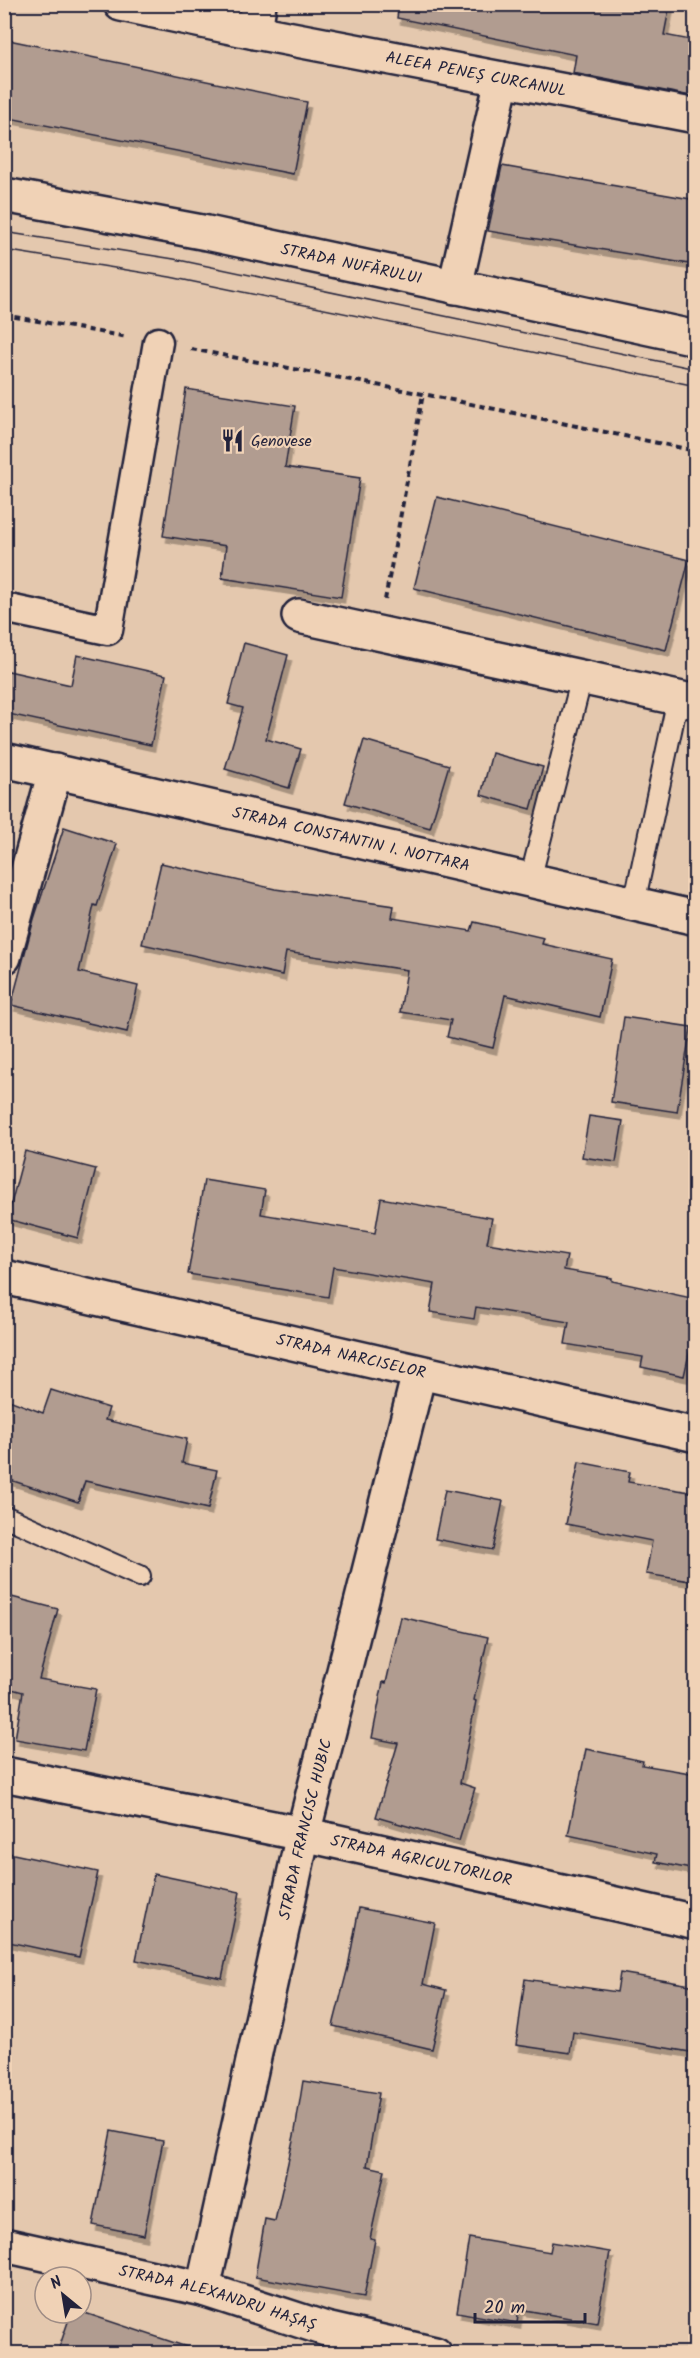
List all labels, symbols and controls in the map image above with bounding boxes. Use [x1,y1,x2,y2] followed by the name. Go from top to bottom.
[384,45,569,104] street label: ALEEA PENEȘ CURCANUL
[278,237,424,291] street label: STRADA NUFĂRULUI
[220,428,246,454] restaurant icon: Genovese
[251,429,312,454] place label: Genovese
[230,800,473,879] street label: STRADA CONSTANTIN I. NOTTARA
[274,1327,428,1385] street label: STRADA NARCISELOR
[272,1736,339,1922] street label: STRADA FRANCISC HUBIC
[328,1828,514,1893] street label: STRADA AGRICULTORILOR
[116,2258,320,2338] street label: STRADA ALEXANDRU HAȘAȘ
[33,2265,93,2325] north arrow
[46,2270,67,2297] text: N
[475,2286,584,2324] scale bar
[484,2294,525,2323] text: 20 m

